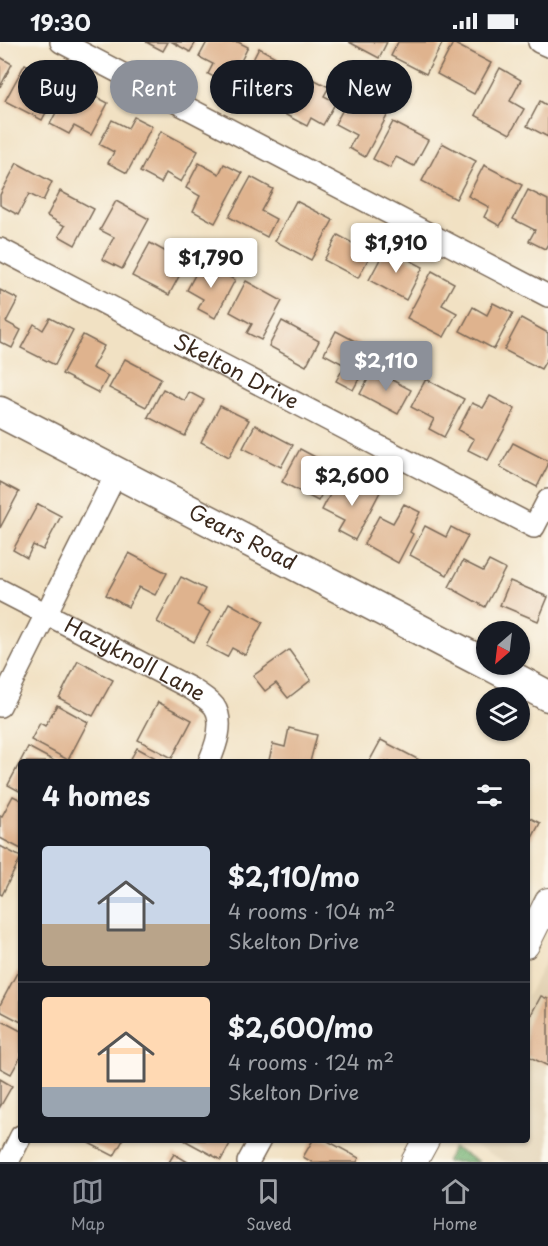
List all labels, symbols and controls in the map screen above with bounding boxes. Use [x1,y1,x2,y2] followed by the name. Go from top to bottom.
[30,5,91,38] text: 19:30
[18,60,98,114] chip: Buy
[110,60,198,114] chip: Rent
[210,60,314,114] chip: Filters
[326,60,412,114] chip: New
[347,223,445,274] pin: $1,910
[365,227,427,257] text: $1,910
[162,238,260,289] pin: $1,790
[178,242,244,272] text: $1,790
[168,324,305,416] street label: Skelton Drive
[337,341,435,392] pin: $2,110
[354,345,418,375] text: $2,110
[303,456,401,507] pin: $2,600
[315,460,389,490] text: $2,600
[184,495,303,577] street label: Gears Road
[60,608,213,708] street label: Hazyknoll Lane
[476,621,530,675] north arrow
[476,621,530,741] map controls
[476,687,530,741] button: layers
[42,776,150,815] text: 4 homes
[473,779,506,812] icon: filters
[228,857,359,896] text: $2,110/mo
[90,870,162,942] icon: home
[228,896,395,926] text: 4 rooms · 104 m²
[228,926,359,956] text: Skelton Drive
[228,1008,373,1047] text: $2,600/mo
[90,1021,162,1093] icon: home
[228,1047,394,1077] text: 4 rooms · 124 m²
[228,1077,359,1107] text: Skelton Drive
[71,1175,105,1235] tab: Map
[246,1175,292,1235] tab: Saved
[433,1175,477,1235] tab: Home

